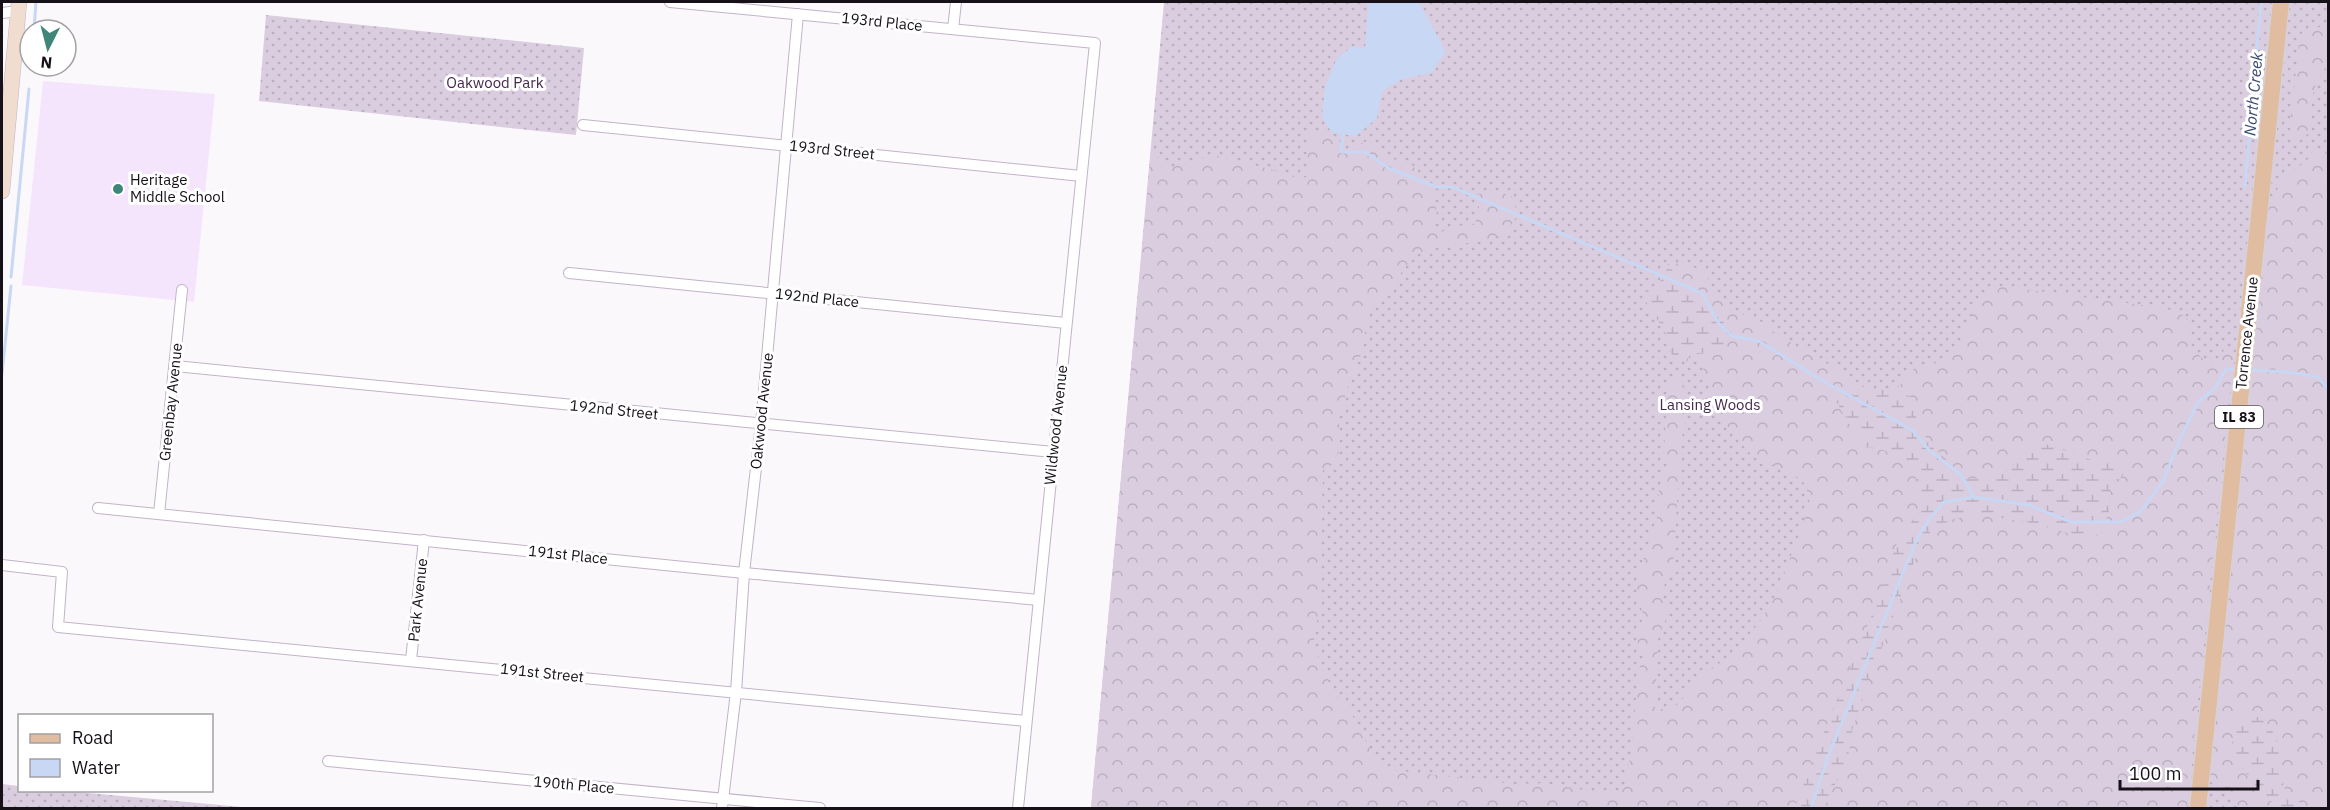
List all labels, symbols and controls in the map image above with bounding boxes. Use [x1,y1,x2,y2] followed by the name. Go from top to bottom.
[841,8,924,35] street label: 193rd Place
[18,18,78,78] north arrow
[2239,51,2267,137] water label: North Creek
[40,52,53,73] text: N
[446,73,544,92] park label: Oakwood Park
[788,136,876,163] street label: 193rd Street
[130,170,225,206] place label: Heritage Middle School
[111,182,125,196] marker: Heritage Middle School
[2231,276,2262,390] street label: Torrence Avenue
[774,284,860,311] street label: 192nd Place
[155,342,186,462] street label: Greenbay Avenue
[746,352,777,470] street label: Oakwood Avenue
[1040,364,1071,486] street label: Wildwood Avenue
[569,395,659,424] street label: 192nd Street
[1659,395,1761,414] park label: Lansing Woods
[2215,406,2263,428] road number: IL 83
[527,541,609,568] street label: 191st Place
[404,557,431,643] street label: Park Avenue
[499,659,585,686] street label: 191st Street
[18,714,213,792] legend
[72,726,113,749] text: Road
[2120,753,2258,791] scale bar
[72,756,121,779] text: Water
[2129,762,2181,785] text: 100 m
[533,771,615,798] street label: 190th Place

